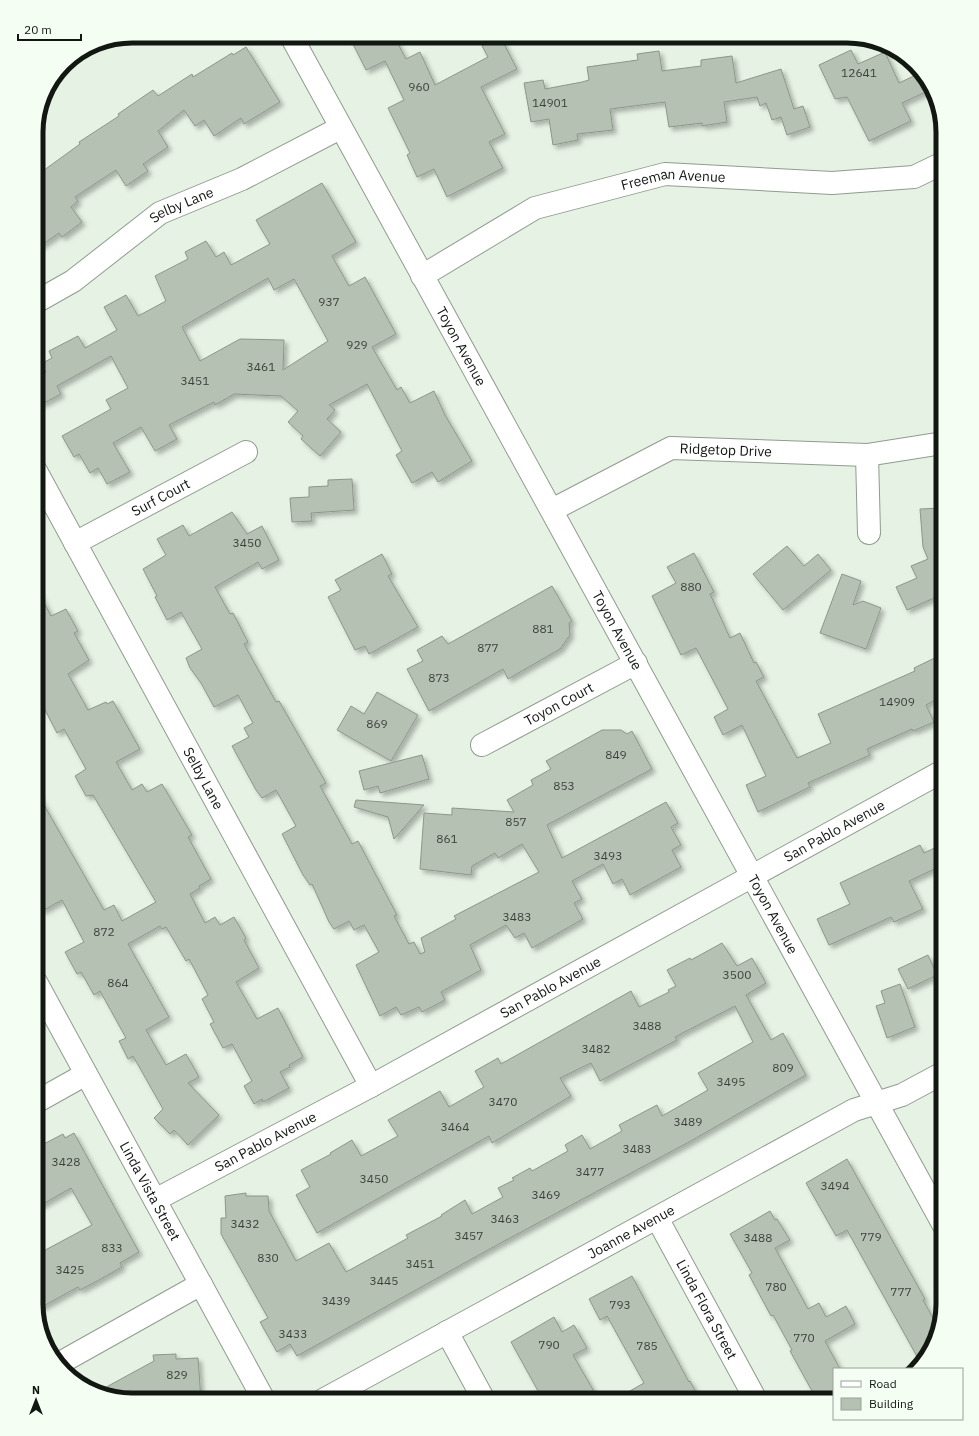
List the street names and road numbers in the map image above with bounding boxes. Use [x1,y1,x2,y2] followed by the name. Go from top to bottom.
[619,165,726,194] street label: Freeman Avenue
[146,183,216,227] street label: Selby Lane
[432,304,490,389] street label: Toyon Avenue
[679,439,773,461] street label: Ridgetop Drive
[128,474,193,520] street label: Surf Court
[588,588,646,673] street label: Toyon Avenue
[521,678,596,730] street label: Toyon Court
[179,744,228,813] street label: Selby Lane
[781,796,888,866] street label: San Pablo Avenue
[744,872,802,957] street label: Toyon Avenue
[497,952,604,1022] street label: San Pablo Avenue
[212,1107,320,1176] street label: San Pablo Avenue
[116,1138,184,1244] street label: Linda Vista Street
[585,1201,678,1263] street label: Joanne Avenue
[672,1256,741,1363] street label: Linda Flora Street

